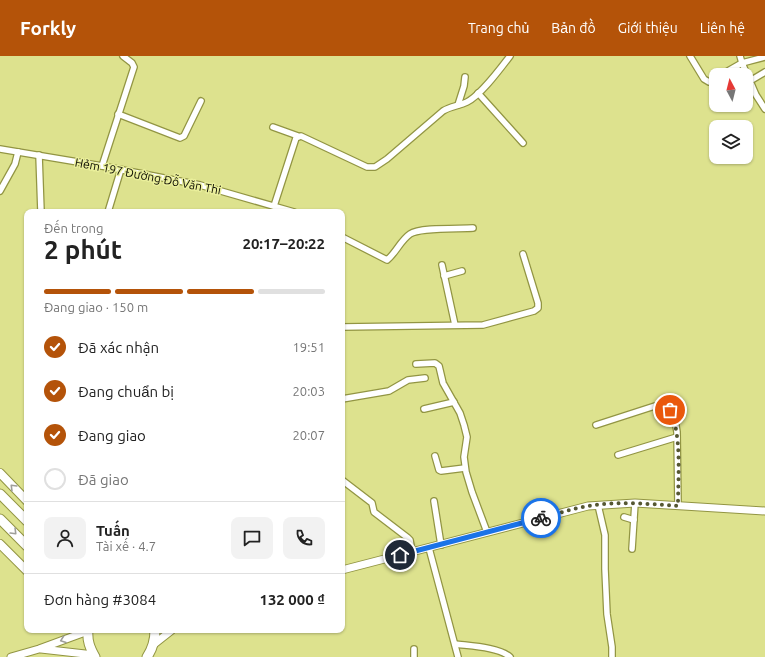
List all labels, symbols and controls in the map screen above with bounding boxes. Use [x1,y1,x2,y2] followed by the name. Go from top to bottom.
[20,17,76,39] text: Forkly
[468,20,529,36] text: Trang chủ
[551,20,596,36] text: Bản đồ
[618,20,678,36] text: Giới thiệu
[700,20,745,36] text: Liên hệ
[709,68,753,112] north arrow
[709,68,753,164] map controls
[709,120,753,164] button: layers
[74,155,222,197] street label: Hẻm 197 Đường Đỗ Văn Thi
[44,221,103,235] text: Đến trong
[44,235,122,264] text: 2 phút
[242,235,325,252] text: 20:17–20:22
[44,300,148,314] text: Đang giao · 150 m
[44,336,66,358] icon: check
[78,339,159,356] text: Đã xác nhận
[292,340,325,354] text: 19:51
[44,380,66,402] icon: check
[78,383,174,400] text: Đang chuẩn bị
[292,384,325,398] text: 20:03
[653,393,687,427] pin
[659,399,681,421] icon: bag
[44,424,66,446] icon: check
[78,427,146,444] text: Đang giao
[292,428,325,442] text: 20:07
[78,471,129,488] text: Đã giao
[11,484,18,492] one-way arrow
[521,498,561,538] courier
[530,507,552,529] icon: bike
[44,517,86,559] button: person
[231,517,273,559] button: chat
[283,517,325,559] button: phone
[96,522,130,539] text: Tuấn
[9,527,16,535] one-way arrow
[383,538,417,572] pin
[96,539,156,553] text: Tài xế · 4.7
[389,544,411,566] icon: home
[44,591,156,608] text: Đơn hàng #3084
[259,591,325,608] text: 132 000 ₫
[60,635,67,644] one-way arrow

